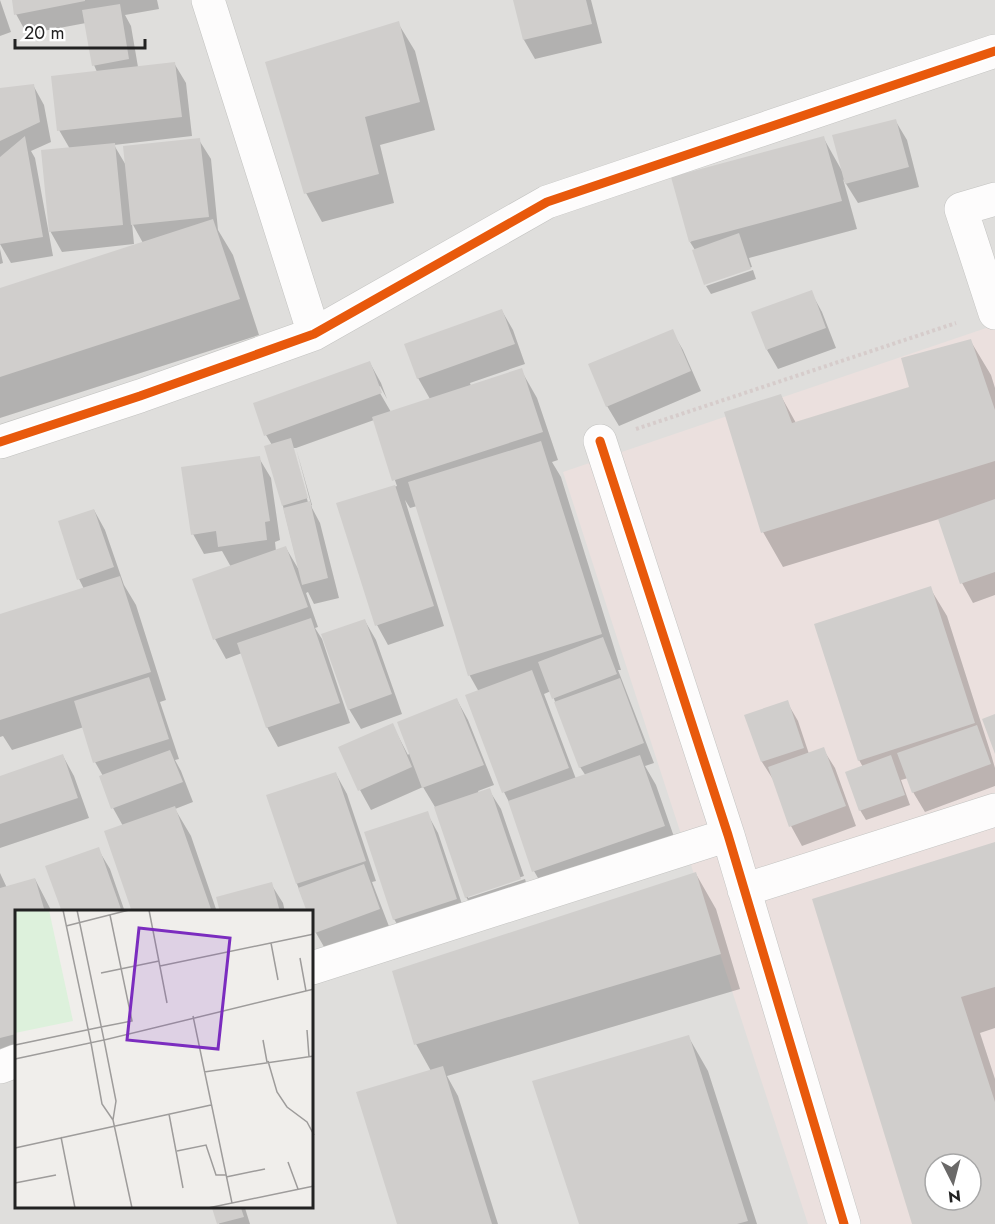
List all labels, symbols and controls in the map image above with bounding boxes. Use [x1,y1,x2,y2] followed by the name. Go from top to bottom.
[15,12,146,50] scale bar
[24,20,64,46] text: 20 m
[15,910,314,1209] inset map
[923,1152,983,1212] north arrow
[947,1184,962,1209] text: N

